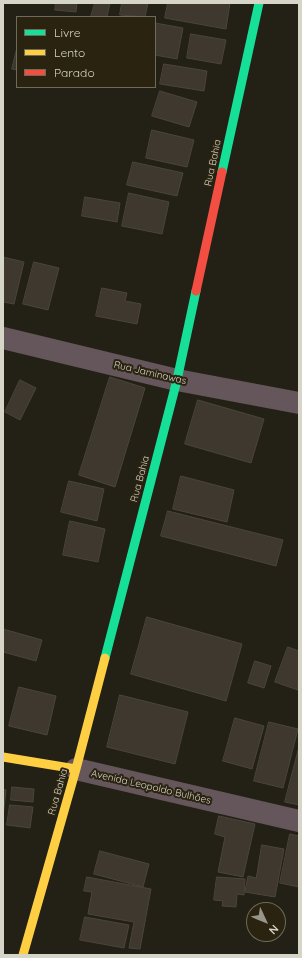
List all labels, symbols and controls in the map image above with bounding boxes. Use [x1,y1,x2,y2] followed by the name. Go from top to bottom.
[16,16,156,88] legend
[54,25,80,40] text: Livre
[54,45,85,60] text: Lento
[54,65,95,80] text: Parado
[202,139,224,187] street label: Rua Bahia
[112,359,188,387] street label: Rua Jaminawas
[128,454,152,504] street label: Rua Bahia
[90,767,212,807] street label: Avenida Leopoldo Bulhões
[46,768,70,816] street label: Rua Bahia
[246,902,286,942] north arrow
[266,922,282,937] text: N

